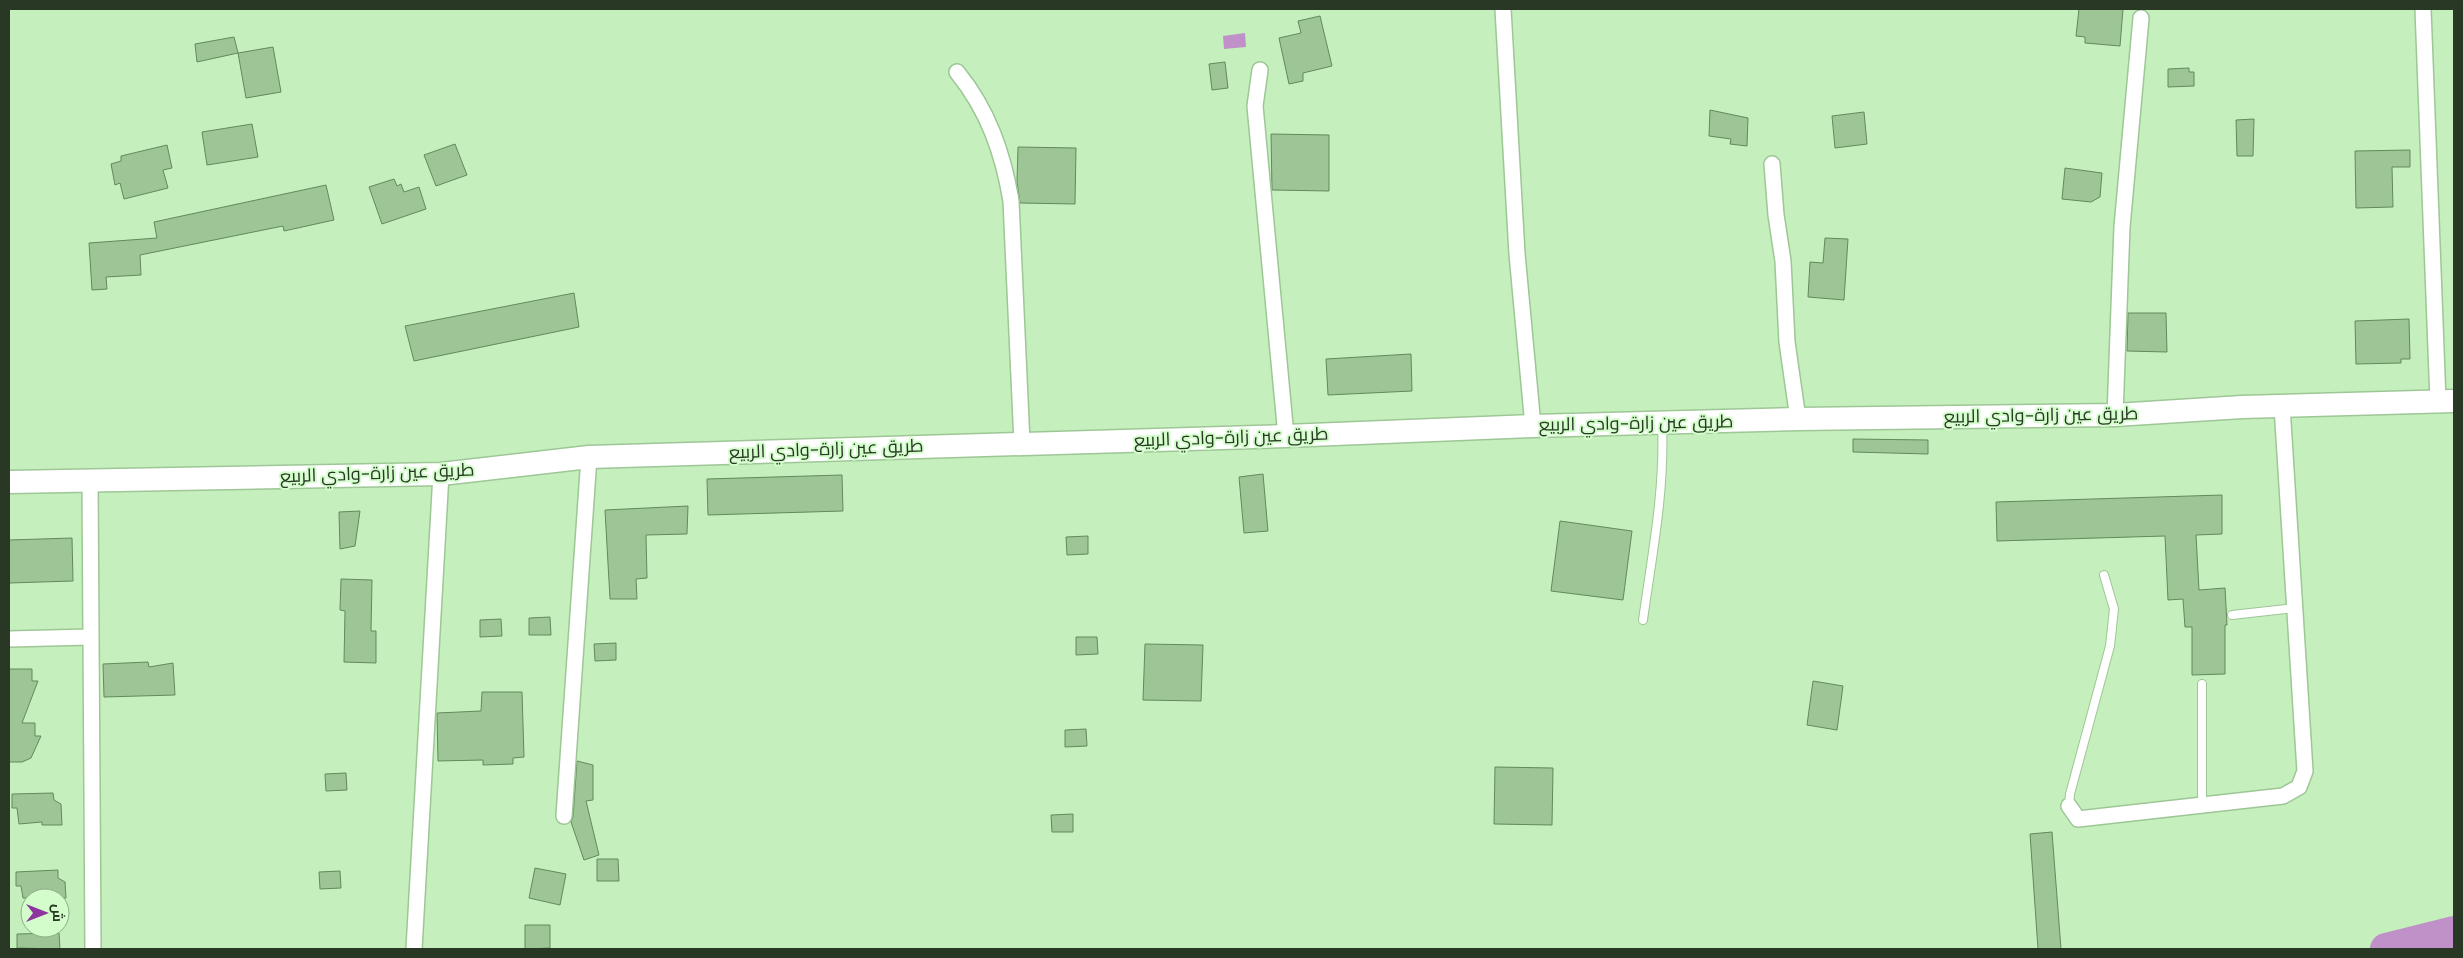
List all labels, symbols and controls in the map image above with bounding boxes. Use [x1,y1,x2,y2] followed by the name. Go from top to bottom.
[1943,401,2139,431] street label: طريق عين زارة-وادي الربيع
[1538,409,1734,439] street label: طريق عين زارة-وادي الربيع
[1133,422,1329,454] street label: طريق عين زارة-وادي الربيع
[728,434,924,466] street label: طريق عين زارة-وادي الربيع
[279,458,475,490] street label: طريق عين زارة-وادي الربيع
[20,888,70,938] north arrow
[49,904,67,922] text: ش

